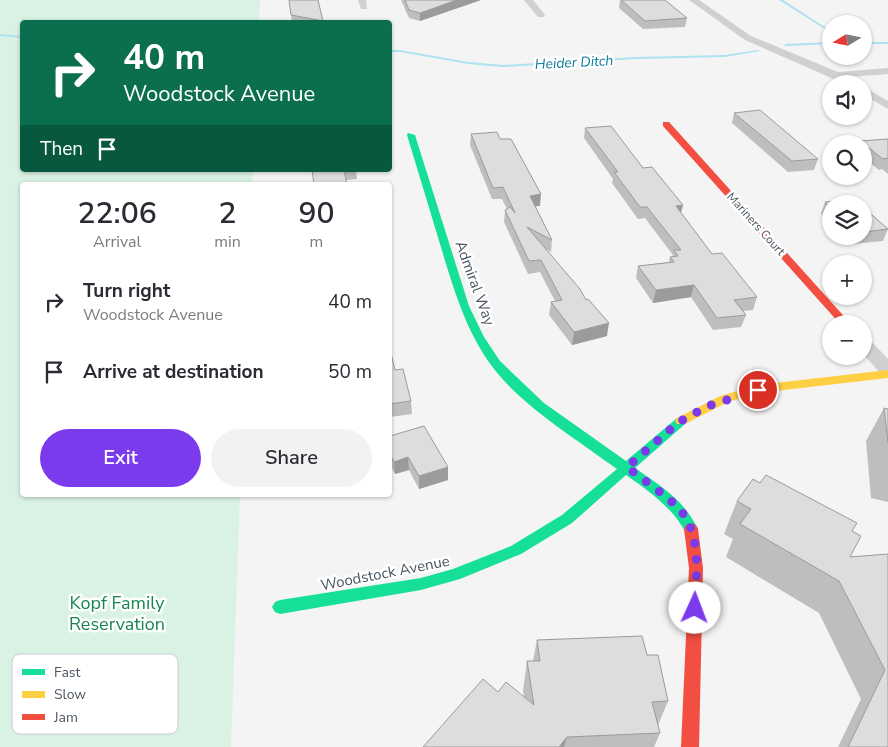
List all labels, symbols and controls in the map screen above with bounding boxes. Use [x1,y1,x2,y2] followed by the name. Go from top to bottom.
[822,15,872,65] north arrow
[822,15,872,365] map controls
[123,34,205,81] text: 40 m
[40,40,105,105] icon: right
[534,51,614,74] water label: Heider Ditch
[822,75,872,125] button: sound
[123,79,315,109] text: Woodstock Avenue
[93,135,121,163] icon: arrive
[822,135,872,185] button: search
[40,136,83,162] text: Then
[723,189,789,260] street label: Mariners Court
[78,193,157,234] text: 22:06
[219,193,237,234] text: 2
[298,193,334,234] text: 90
[822,195,872,245] button: layers
[93,231,141,253] text: Arrival
[214,231,241,253] text: min
[310,231,323,253] text: m
[450,238,500,328] street label: Admiral Way
[822,255,872,305] button: +
[83,278,170,304] text: Turn right
[40,288,68,316] icon: right
[328,289,372,315] text: 40 m
[83,304,223,326] text: Woodstock Avenue
[822,315,872,365] button: −
[40,358,68,386] icon: arrive
[83,359,264,385] text: Arrive at destination
[328,359,372,385] text: 50 m
[737,369,779,411] pin
[744,376,772,404] icon: arrive
[40,429,201,487] button: Exit
[211,429,372,487] button: Share
[319,551,451,595] street label: Woodstock Avenue
[668,581,720,633] position arrow
[69,591,165,636] park label: Kopf Family Reservation
[12,654,178,734] legend
[54,663,80,682] text: Fast
[54,685,86,704] text: Slow
[53,708,78,727] text: Jam

